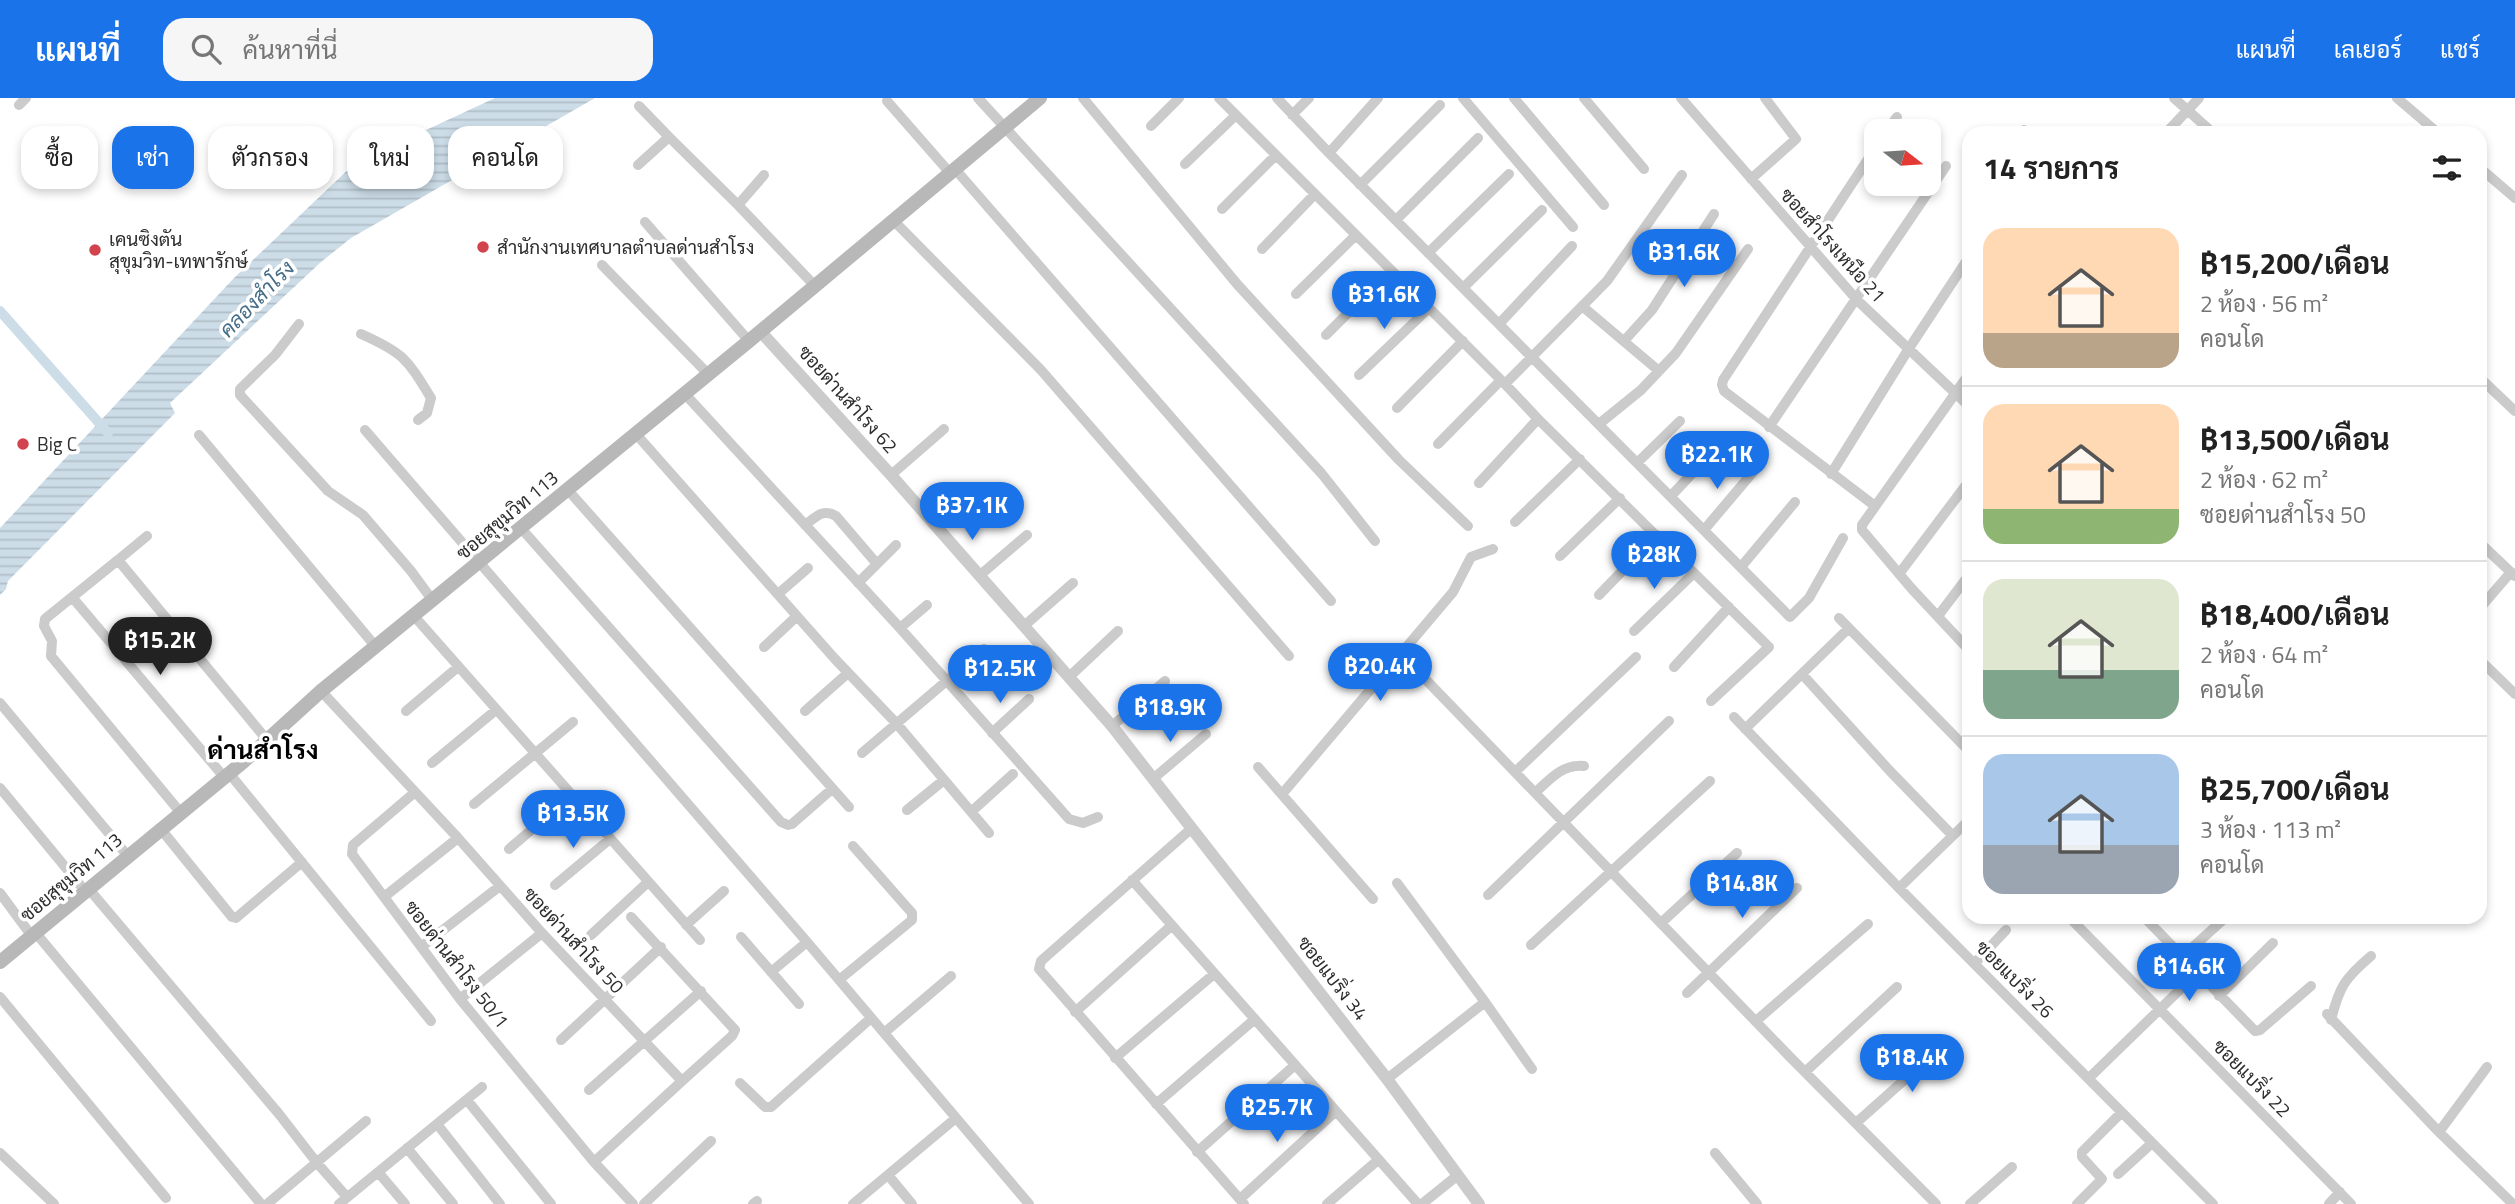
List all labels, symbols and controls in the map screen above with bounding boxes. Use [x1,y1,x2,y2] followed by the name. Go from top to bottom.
[163,18,653,81] search box
[35,24,121,74] text: แผนที่
[187,30,225,68] icon: search
[243,30,338,69] text: ค้นหาที่นี่
[2236,31,2296,67] text: แผนที่
[2334,31,2402,67] text: เลเยอร์
[2440,31,2480,67] text: แชร์
[1864,119,1941,196] north arrow
[1864,119,1941,196] map controls
[21,126,98,189] chip: ซื้อ
[112,126,194,189] chip: เช่า
[208,126,333,189] chip: ตัวกรอง
[347,126,434,189] chip: ใหม่
[448,126,563,189] chip: คอนโด
[1983,145,2119,191] text: 14 รายการ
[2428,149,2466,187] icon: filters
[1774,181,1893,309] street label: ซอยสำโรงเหนือ 21
[109,224,249,275] place label: เคนซิงตัน สุขุมวิท-เทพารักษ์
[1627,230,1741,289] pin: ฿31.6K
[497,232,754,261] place label: สำนักงานเทศบาลตำบลด่านสำโรง
[1648,234,1720,269] text: ฿31.6K
[475,239,491,255] marker: สำนักงานเทศบาลตำบลด่านสำโรง
[2200,240,2390,286] text: ฿15,200/เดือน
[87,242,103,258] marker: เคนซิงตัน สุขุมวิท-เทพารักษ์
[211,252,301,344] water label: คลองสำโรง
[2039,256,2123,340] icon: home
[1327,272,1441,331] pin: ฿31.6K
[1348,276,1420,311] text: ฿31.6K
[2200,286,2328,321] text: 2 ห้อง · 56 m²
[2200,321,2264,356] text: คอนโด
[792,338,905,459] street label: ซอยด่านสำโรง 62
[2200,416,2390,462] text: ฿13,500/เดือน
[37,429,77,458] place label: Big C
[1660,432,1774,491] pin: ฿22.1K
[2039,432,2123,516] icon: home
[15,436,31,452] marker: Big C
[1681,436,1753,471] text: ฿22.1K
[2200,462,2328,497] text: 2 ห้อง · 62 m²
[449,463,564,566] street label: ซอยสุขุมวิท 113
[915,482,1029,542] pin: ฿37.1K
[936,487,1008,522] text: ฿37.1K
[2200,497,2366,532] text: ซอยด่านสำโรง 50
[1613,532,1695,591] pin: ฿28K
[1627,536,1681,571] text: ฿28K
[2200,591,2390,637] text: ฿18,400/เดือน
[2039,607,2123,691] icon: home
[103,618,217,677] pin: ฿15.2K
[124,622,196,657] text: ฿15.2K
[2200,637,2328,672] text: 2 ห้อง · 64 m²
[1323,644,1437,703] pin: ฿20.4K
[943,646,1057,705] pin: ฿12.5K
[1344,648,1416,683] text: ฿20.4K
[964,650,1036,685] text: ฿12.5K
[2200,672,2264,707] text: คอนโด
[1113,684,1227,744] pin: ฿18.9K
[1134,689,1206,724] text: ฿18.9K
[207,730,319,769] district label: ด่านสำโรง
[2200,766,2390,812] text: ฿25,700/เดือน
[2039,782,2123,866] icon: home
[516,790,630,850] pin: ฿13.5K
[537,795,609,830] text: ฿13.5K
[2200,812,2341,847] text: 3 ห้อง · 113 m²
[13,825,128,928] street label: ซอยสุขุมวิท 113
[2200,847,2264,882] text: คอนโด
[1685,860,1799,920] pin: ฿14.8K
[1706,865,1778,900] text: ฿14.8K
[517,880,632,1000] street label: ซอยด่านสำโรง 50
[398,894,517,1034] street label: ซอยด่านสำโรง 50/1
[1291,929,1377,1026] street label: ซอยแบริ่ง 34
[1970,932,2062,1024] street label: ซอยแบริ่ง 26
[2132,944,2246,1003] pin: ฿14.6K
[2153,948,2225,983] text: ฿14.6K
[2207,1031,2299,1123] street label: ซอยแบริ่ง 22
[1855,1034,1969,1094] pin: ฿18.4K
[1876,1039,1948,1074] text: ฿18.4K
[1220,1084,1334,1144] pin: ฿25.7K
[1241,1089,1313,1124] text: ฿25.7K

